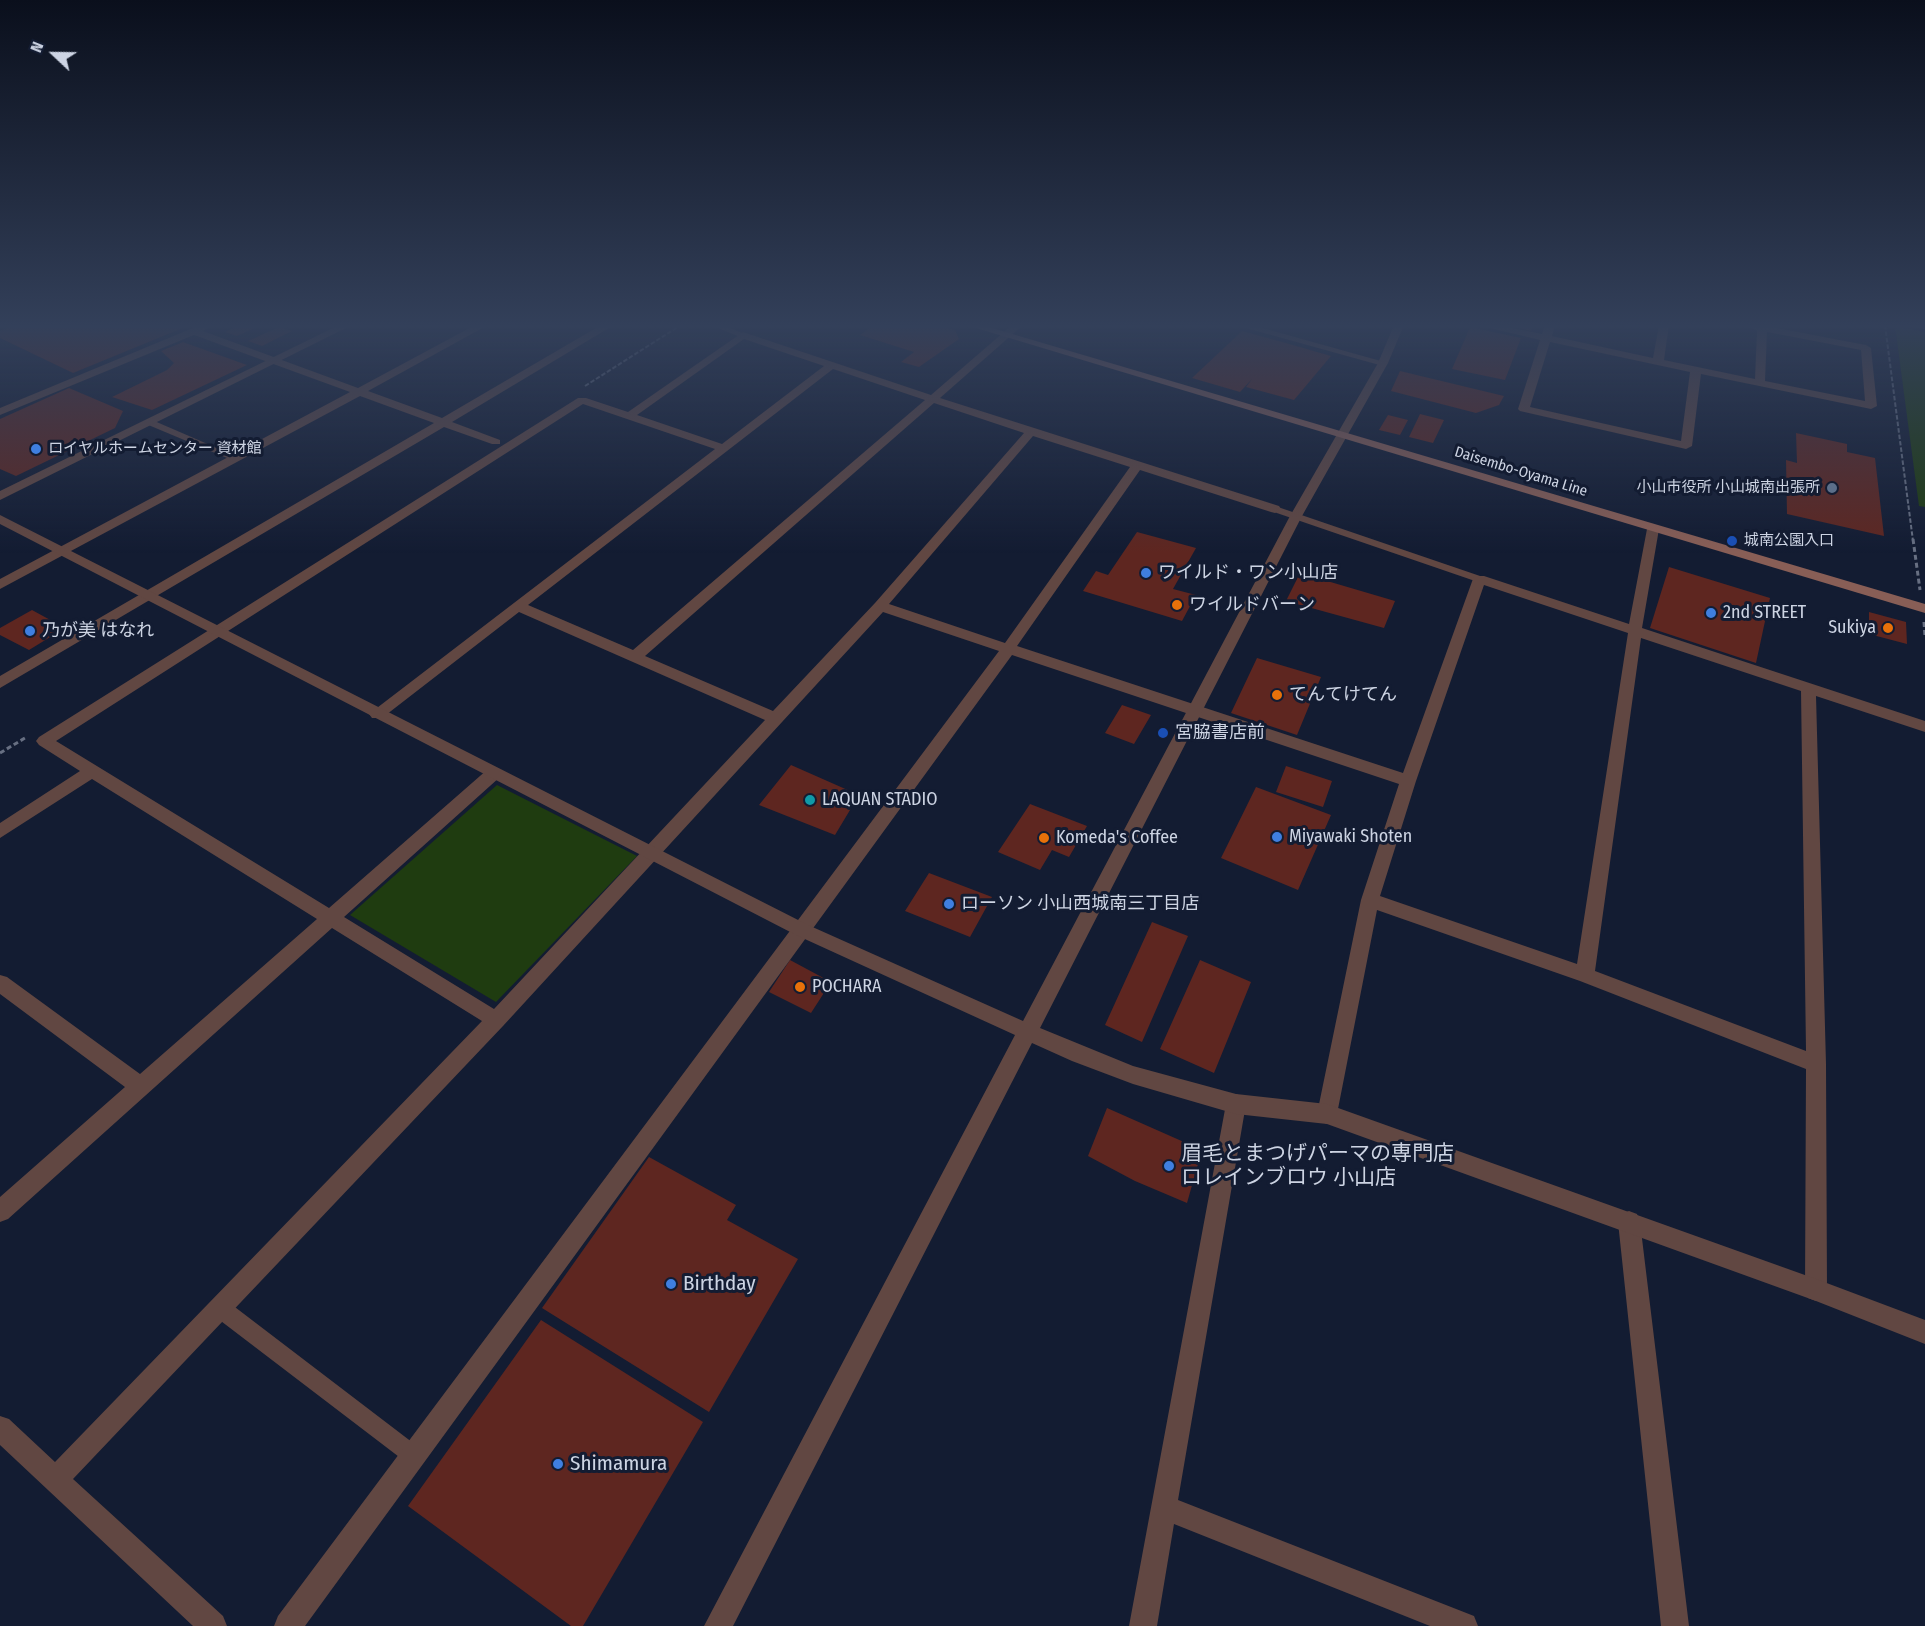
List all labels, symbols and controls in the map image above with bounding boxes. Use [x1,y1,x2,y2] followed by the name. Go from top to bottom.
[24,24,84,84] north arrow
[26,39,47,55] text: N
[48,440,262,458] place label: ロイヤルホームセンター 資材館
[29,442,43,456] marker: ロイヤルホームセンター 資材館
[1452,443,1590,501] street label: Daisembo-Oyama Line
[1636,479,1820,497] place label: 小山市役所 小山城南出張所
[1825,481,1839,495] marker: 小山市役所 小山城南出張所
[1744,532,1834,550] place label: 城南公園入口
[1725,534,1739,548] marker: 城南公園入口
[1158,562,1338,584] place label: ワイルド・ワン小山店
[1139,566,1153,580] marker: ワイルド・ワン小山店
[1189,594,1315,616] place label: ワイルドバーン
[1170,598,1184,612] marker: ワイルドバーン
[1723,602,1806,624] place label: 2nd STREET
[1704,606,1718,620] marker: 2nd STREET
[1828,617,1876,639] place label: Sukiya
[42,620,154,642] place label: 乃が美 はなれ
[1881,621,1895,635] marker: Sukiya
[23,624,37,638] marker: 乃が美 はなれ
[1289,684,1397,706] place label: てんてけてん
[1270,688,1284,702] marker: てんてけてん
[1175,722,1265,744] place label: 宮脇書店前
[1156,726,1170,740] marker: 宮脇書店前
[822,789,938,811] place label: LAQUAN STADIO
[803,793,817,807] marker: LAQUAN STADIO
[1289,826,1412,848] place label: Miyawaki Shoten
[1056,827,1178,849] place label: Komeda's Coffee
[1270,830,1284,844] marker: Miyawaki Shoten
[1037,831,1051,845] marker: Komeda's Coffee
[961,893,1199,915] place label: ローソン 小山西城南三丁目店
[942,897,956,911] marker: ローソン 小山西城南三丁目店
[812,976,882,998] place label: POCHARA
[793,980,807,994] marker: POCHARA
[1181,1141,1454,1191] place label: 眉毛とまつげパーマの専門店 ロレインブロウ 小山店
[1162,1159,1176,1173] marker: 眉毛とまつげパーマの専門店 ロレインブロウ 小山店
[683,1271,756,1297] place label: Birthday
[664,1277,678,1291] marker: Birthday
[570,1451,667,1477] place label: Shimamura
[551,1457,565,1471] marker: Shimamura

